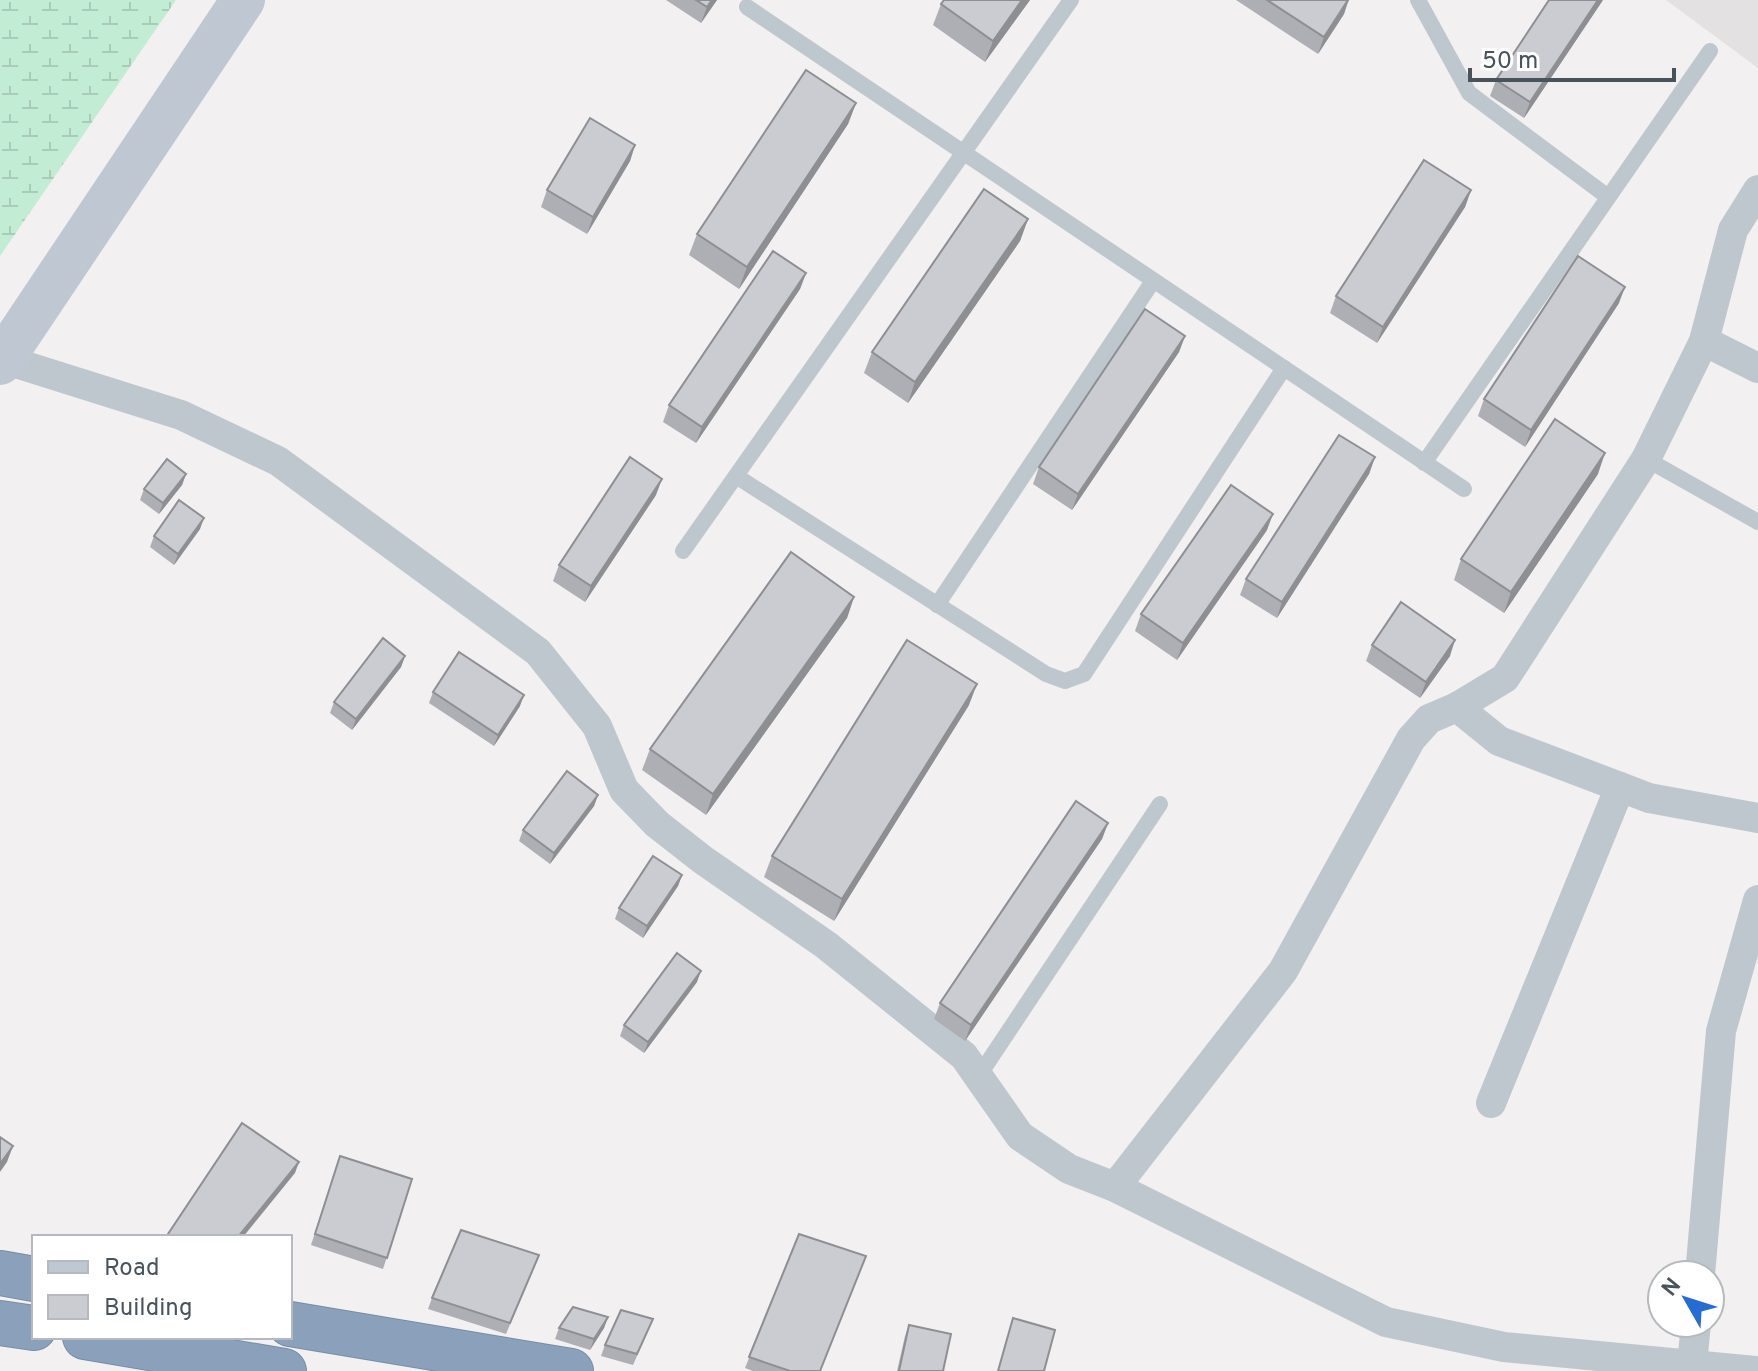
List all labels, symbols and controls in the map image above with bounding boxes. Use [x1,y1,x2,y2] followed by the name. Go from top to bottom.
[1470,32,1674,82] scale bar
[1482,47,1538,77] text: 50 m
[32,1235,292,1339] legend
[104,1254,160,1284] text: Road
[1646,1259,1726,1339] north arrow
[1657,1273,1688,1303] text: N
[104,1294,193,1324] text: Building

